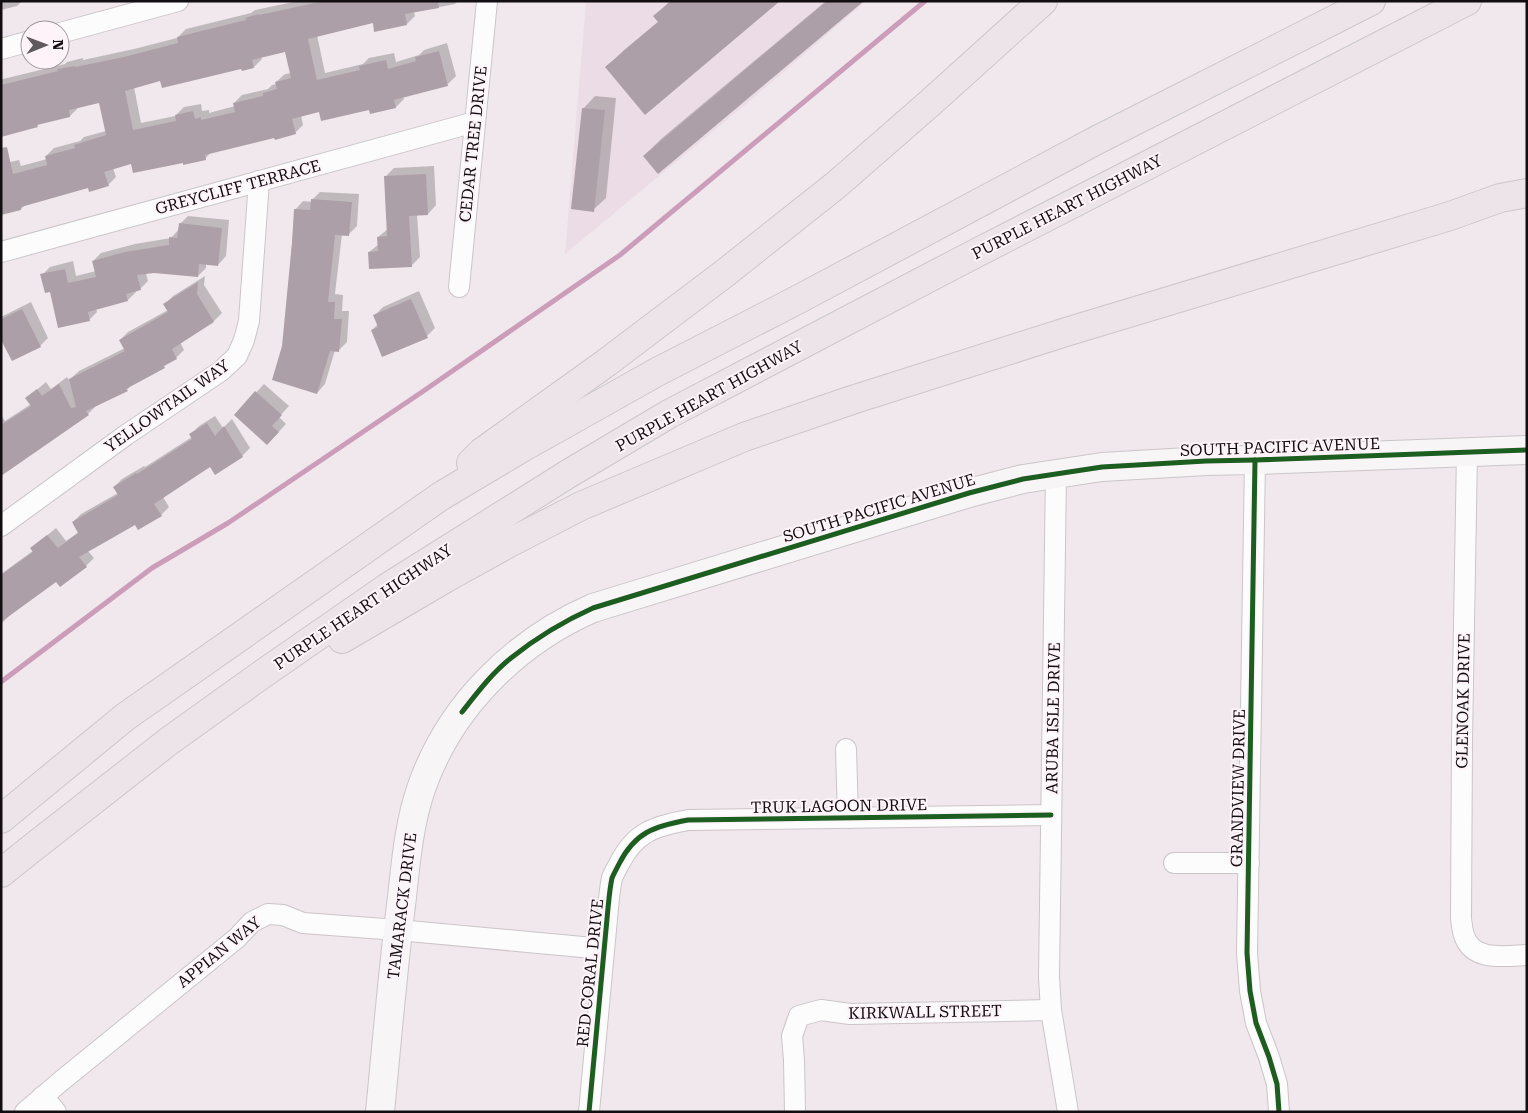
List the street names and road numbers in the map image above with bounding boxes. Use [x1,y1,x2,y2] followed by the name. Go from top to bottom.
[455,65,491,223] street label: CEDAR TREE DRIVE
[969,151,1165,263] street label: PURPLE HEART HIGHWAY
[153,156,323,218] street label: GREYCLIFF TERRACE
[612,337,806,455] street label: PURPLE HEART HIGHWAY
[101,356,233,456] street label: YELLOWTAIL WAY
[1180,434,1380,460] street label: SOUTH PACIFIC AVENUE
[781,470,977,546] street label: SOUTH PACIFIC AVENUE
[270,540,456,674] street label: PURPLE HEART HIGHWAY
[1452,633,1474,769] street label: GLENOAK DRIVE
[1042,642,1064,794] street label: ARUBA ISLE DRIVE
[1227,709,1249,867] street label: GRANDVIEW DRIVE
[751,795,927,817] street label: TRUK LAGOON DRIVE
[384,831,420,981] street label: TAMARACK DRIVE
[573,898,607,1048] street label: RED CORAL DRIVE
[173,912,265,992] street label: APPIAN WAY
[848,1001,1002,1023] street label: KIRKWALL STREET

